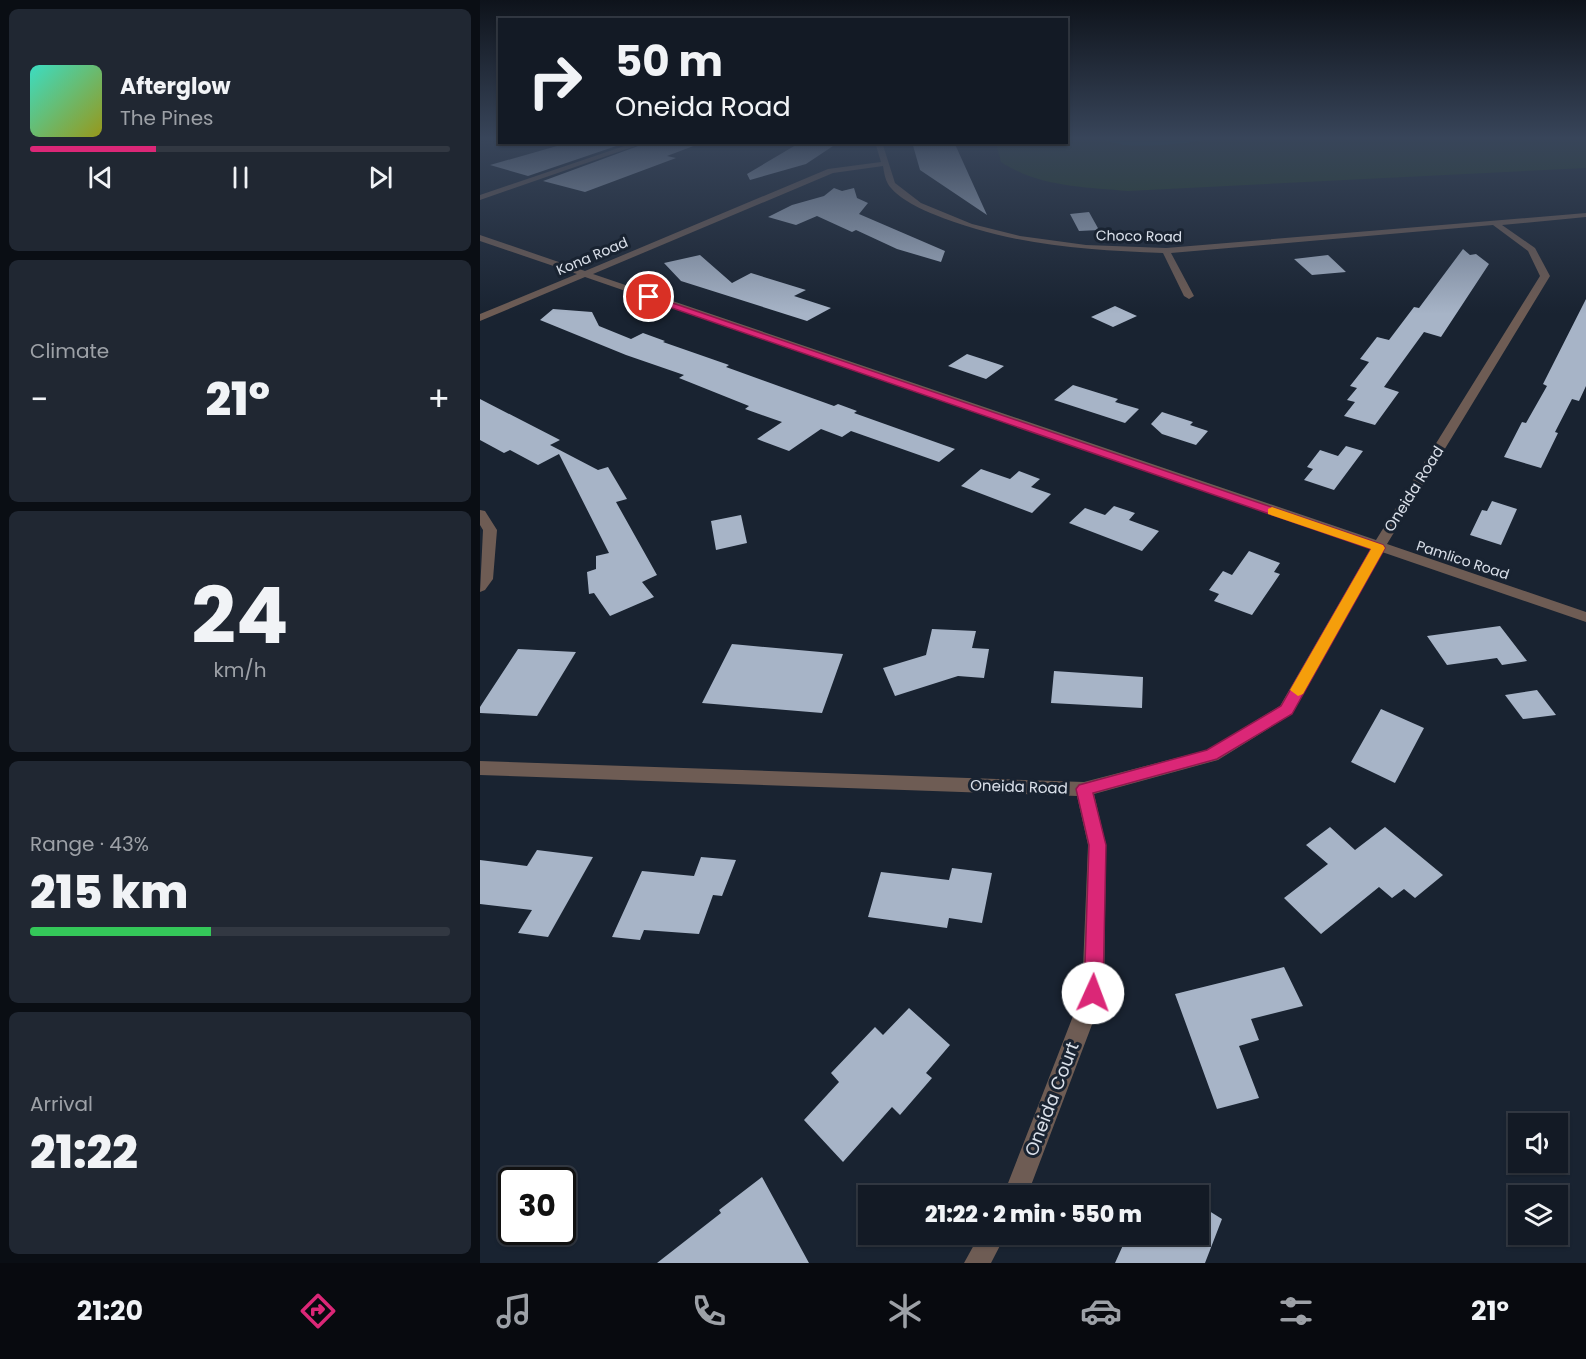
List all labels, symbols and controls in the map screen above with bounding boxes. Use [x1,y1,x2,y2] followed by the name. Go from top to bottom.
[615,32,723,91] text: 50 m
[516,42,594,120] icon: right
[120,71,231,102] text: Afterglow
[615,88,791,125] text: Oneida Road
[120,104,214,132] text: The Pines
[84,161,117,194] icon: previous
[224,161,257,194] icon: pause
[364,161,397,194] icon: next
[1096,225,1182,247] street label: Choco Road
[553,232,631,280] street label: Kona Road
[623,271,674,322] pin
[632,280,665,313] icon: arrive
[30,337,109,365] text: Climate
[206,368,270,431] text: 21°
[30,376,48,423] text: −
[427,376,450,423] text: +
[1379,442,1448,536] street label: Oneida Road
[1414,536,1512,584] street label: Pamlico Road
[191,561,289,670] text: 24
[213,656,267,684] text: km/h
[970,774,1068,799] street label: Oneida Road
[30,830,149,858] text: Range · 43%
[30,861,188,924] text: 215 km
[1061,961,1125,1025] position arrow
[1018,1038,1085,1160] street label: Oneida Court
[30,1090,93,1118] text: Arrival
[1508,1113,1568,1245] map controls
[1508,1113,1568,1173] button: sound
[30,1121,138,1184] text: 21:22
[498,1167,576,1245] speed limit sign: 30
[1508,1185,1568,1245] button: layers
[925,1199,1142,1230] text: 21:22 · 2 min · 550 m
[297,1290,339,1332] icon: directions
[493,1290,535,1332] icon: music
[688,1290,730,1332] icon: phone
[884,1290,926,1332] icon: climate
[1080,1290,1122,1332] icon: car
[1275,1290,1317,1332] icon: filters
[77,1292,143,1329] text: 21:20
[1471,1292,1509,1329] text: 21°

